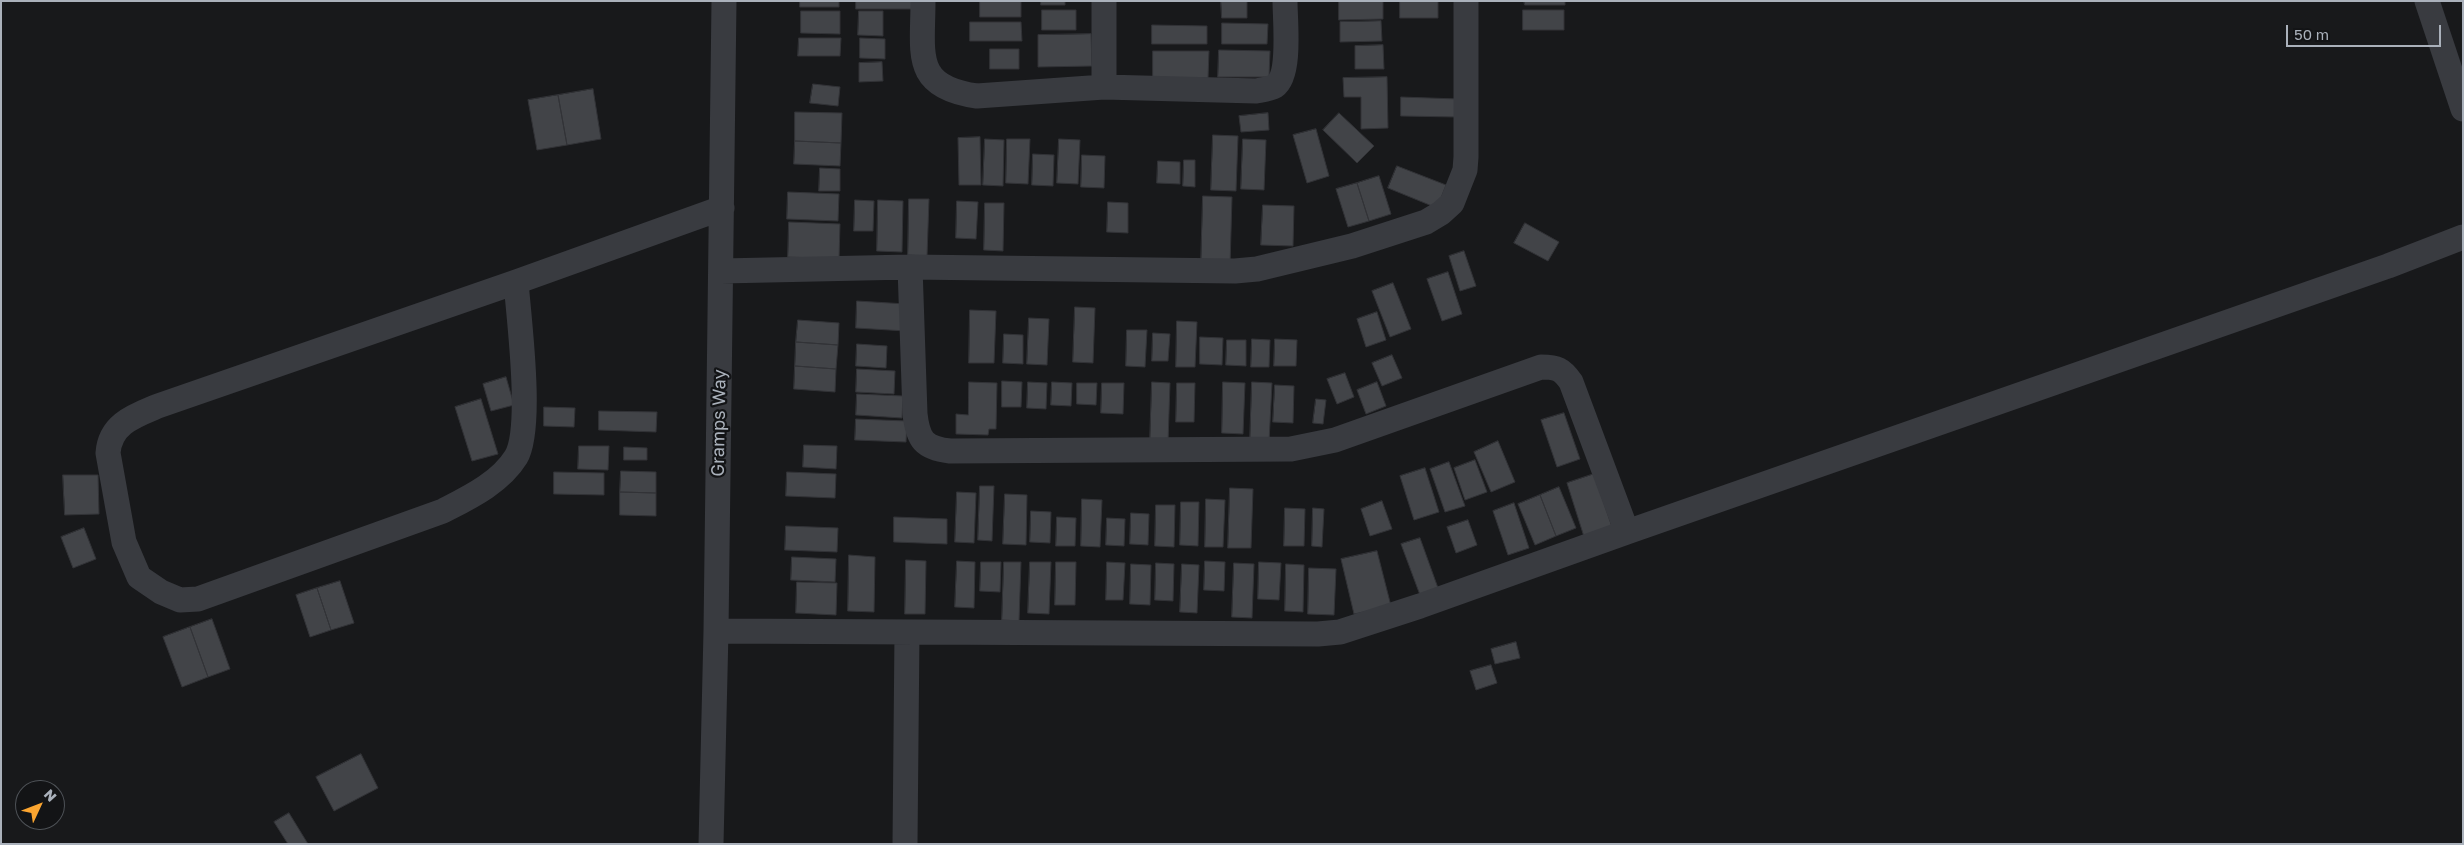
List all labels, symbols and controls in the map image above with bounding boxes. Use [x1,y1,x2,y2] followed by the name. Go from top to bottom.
[2289,15,2444,47] scale bar
[2294,25,2329,43] text: 50 m
[707,369,731,477] street label: Gramps Way
[15,780,65,830] north arrow
[41,785,60,805] text: N

